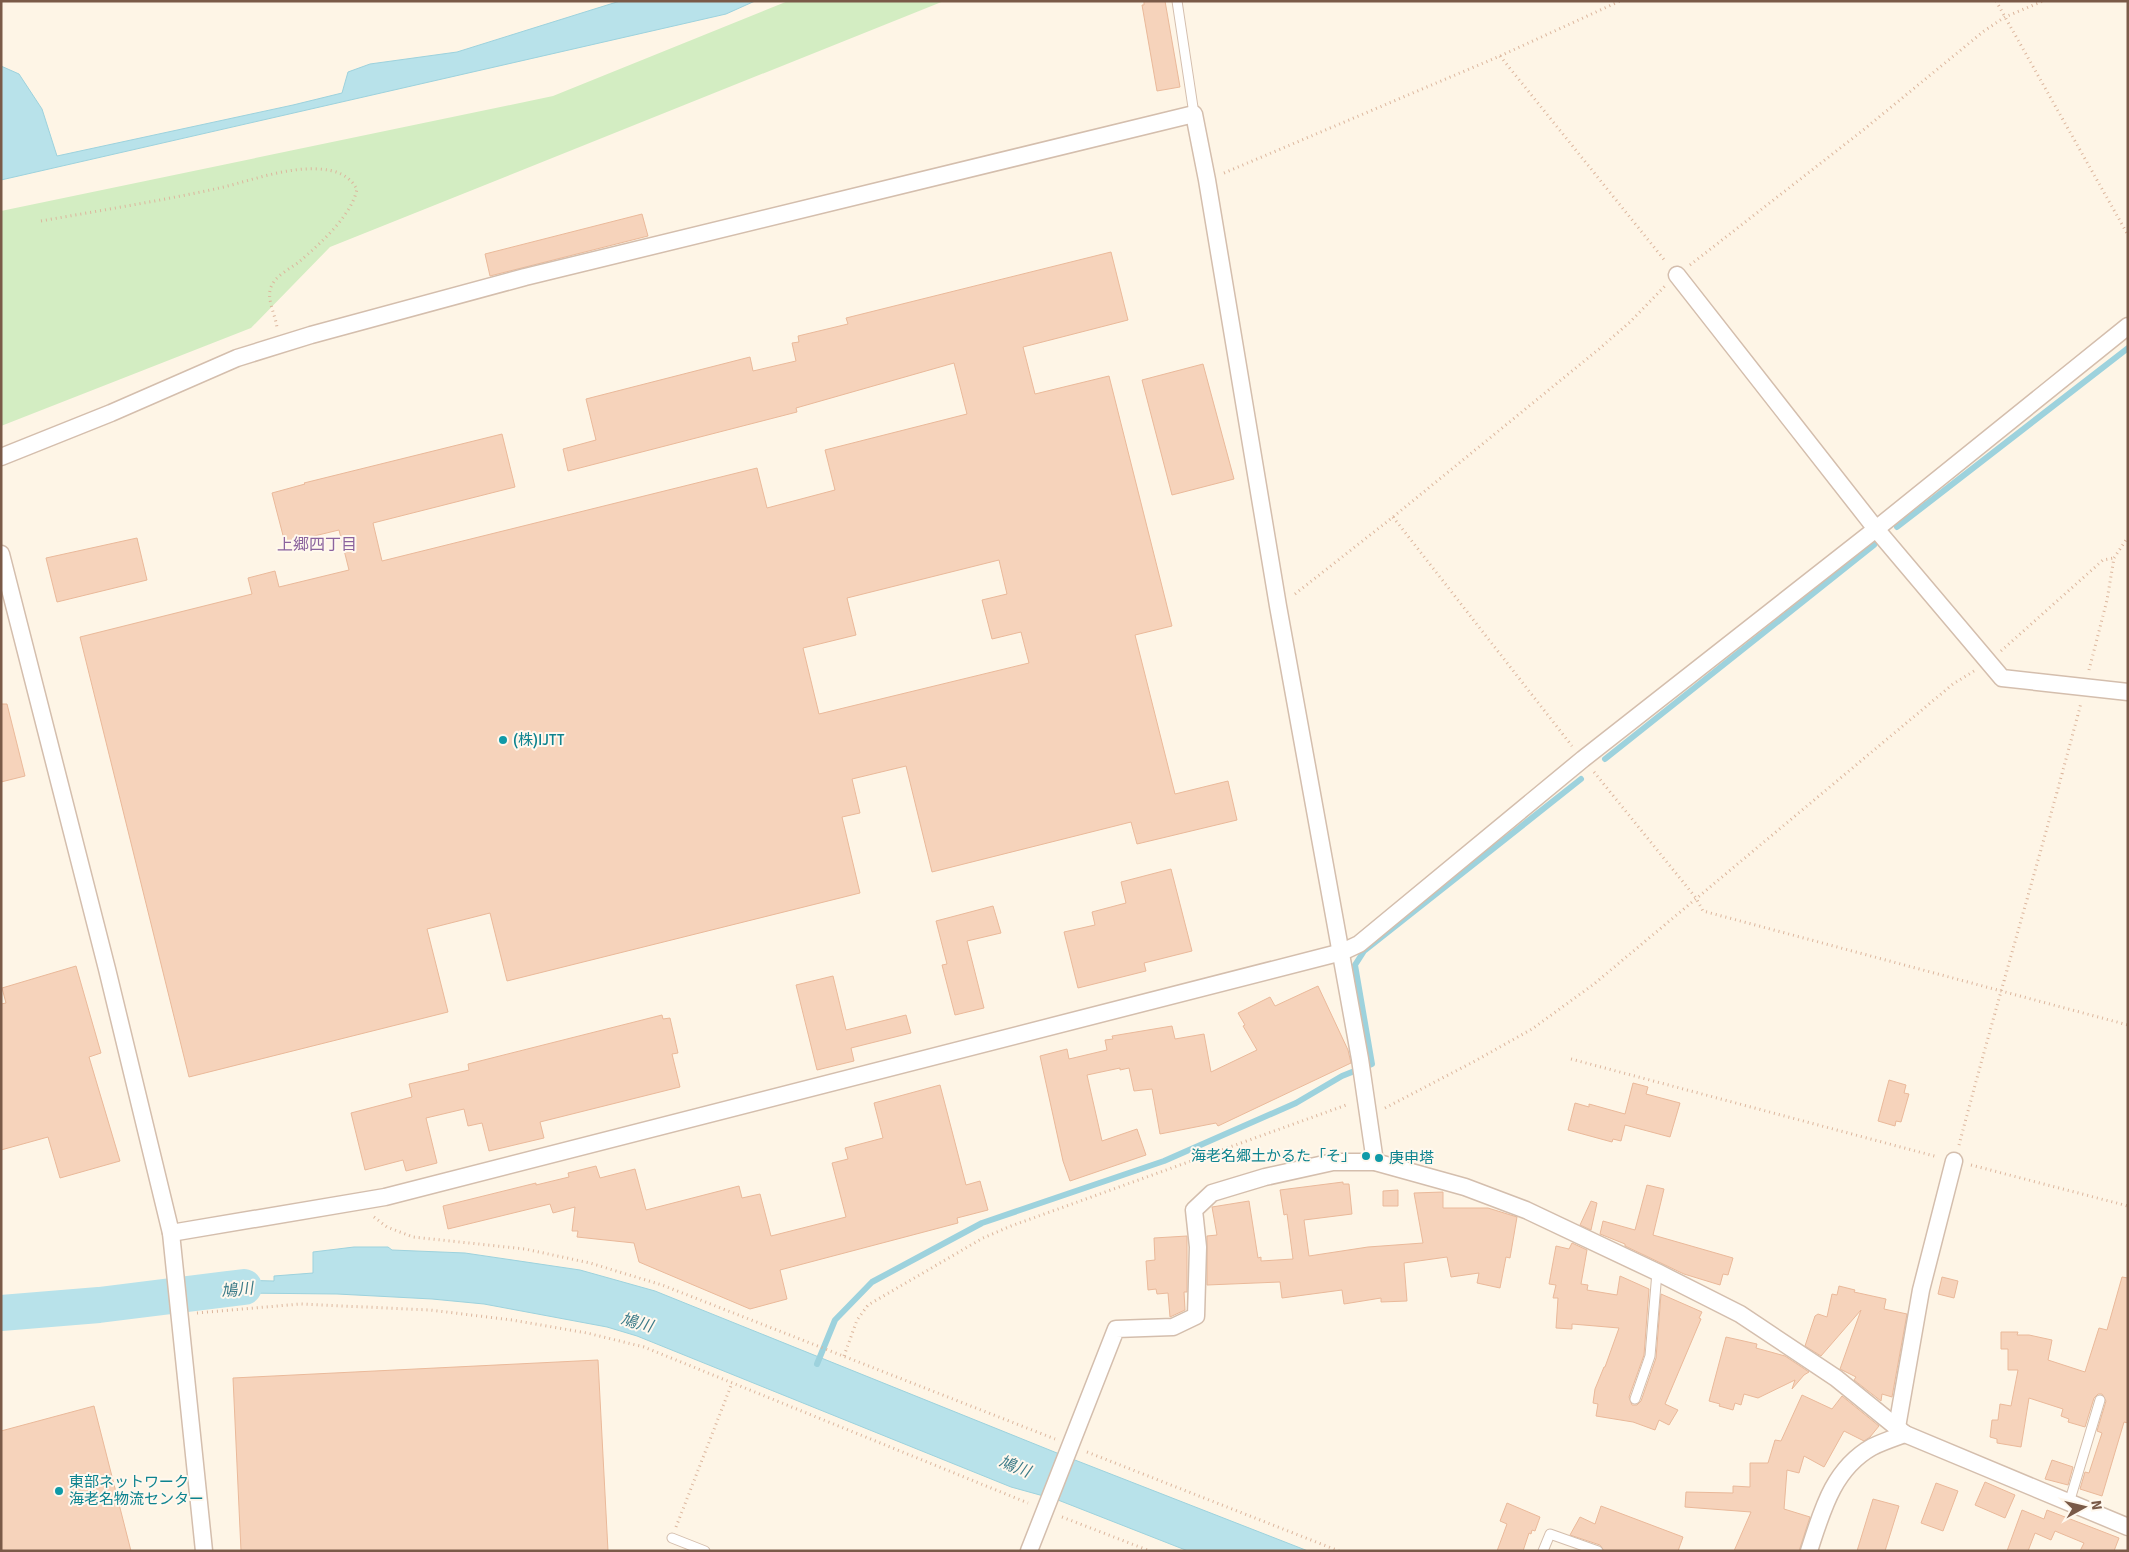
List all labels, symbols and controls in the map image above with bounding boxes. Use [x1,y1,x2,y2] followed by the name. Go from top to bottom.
[277,535,357,555] district label: 上郷四丁目
[513,731,565,749] place label: (株)IJTT
[497,734,509,746] marker: (株)IJTT
[1191,1147,1356,1165] place label: 海老名郷土かるた「そ」
[1389,1149,1434,1167] place label: 庚申塔
[1360,1150,1372,1162] marker: 海老名郷土かるた「そ」
[1373,1152,1385,1164] marker: 庚申塔
[220,1278,256,1302] water label: 鳩川
[619,1309,657,1337] water label: 鳩川
[996,1452,1035,1483] water label: 鳩川
[69,1473,204,1508] place label: 東部ネットワーク 海老名物流センター
[2059,1482,2109,1532] north arrow
[53,1485,65,1497] marker: 東部ネットワーク 海老名物流センター
[2087,1499,2105,1511] text: N

